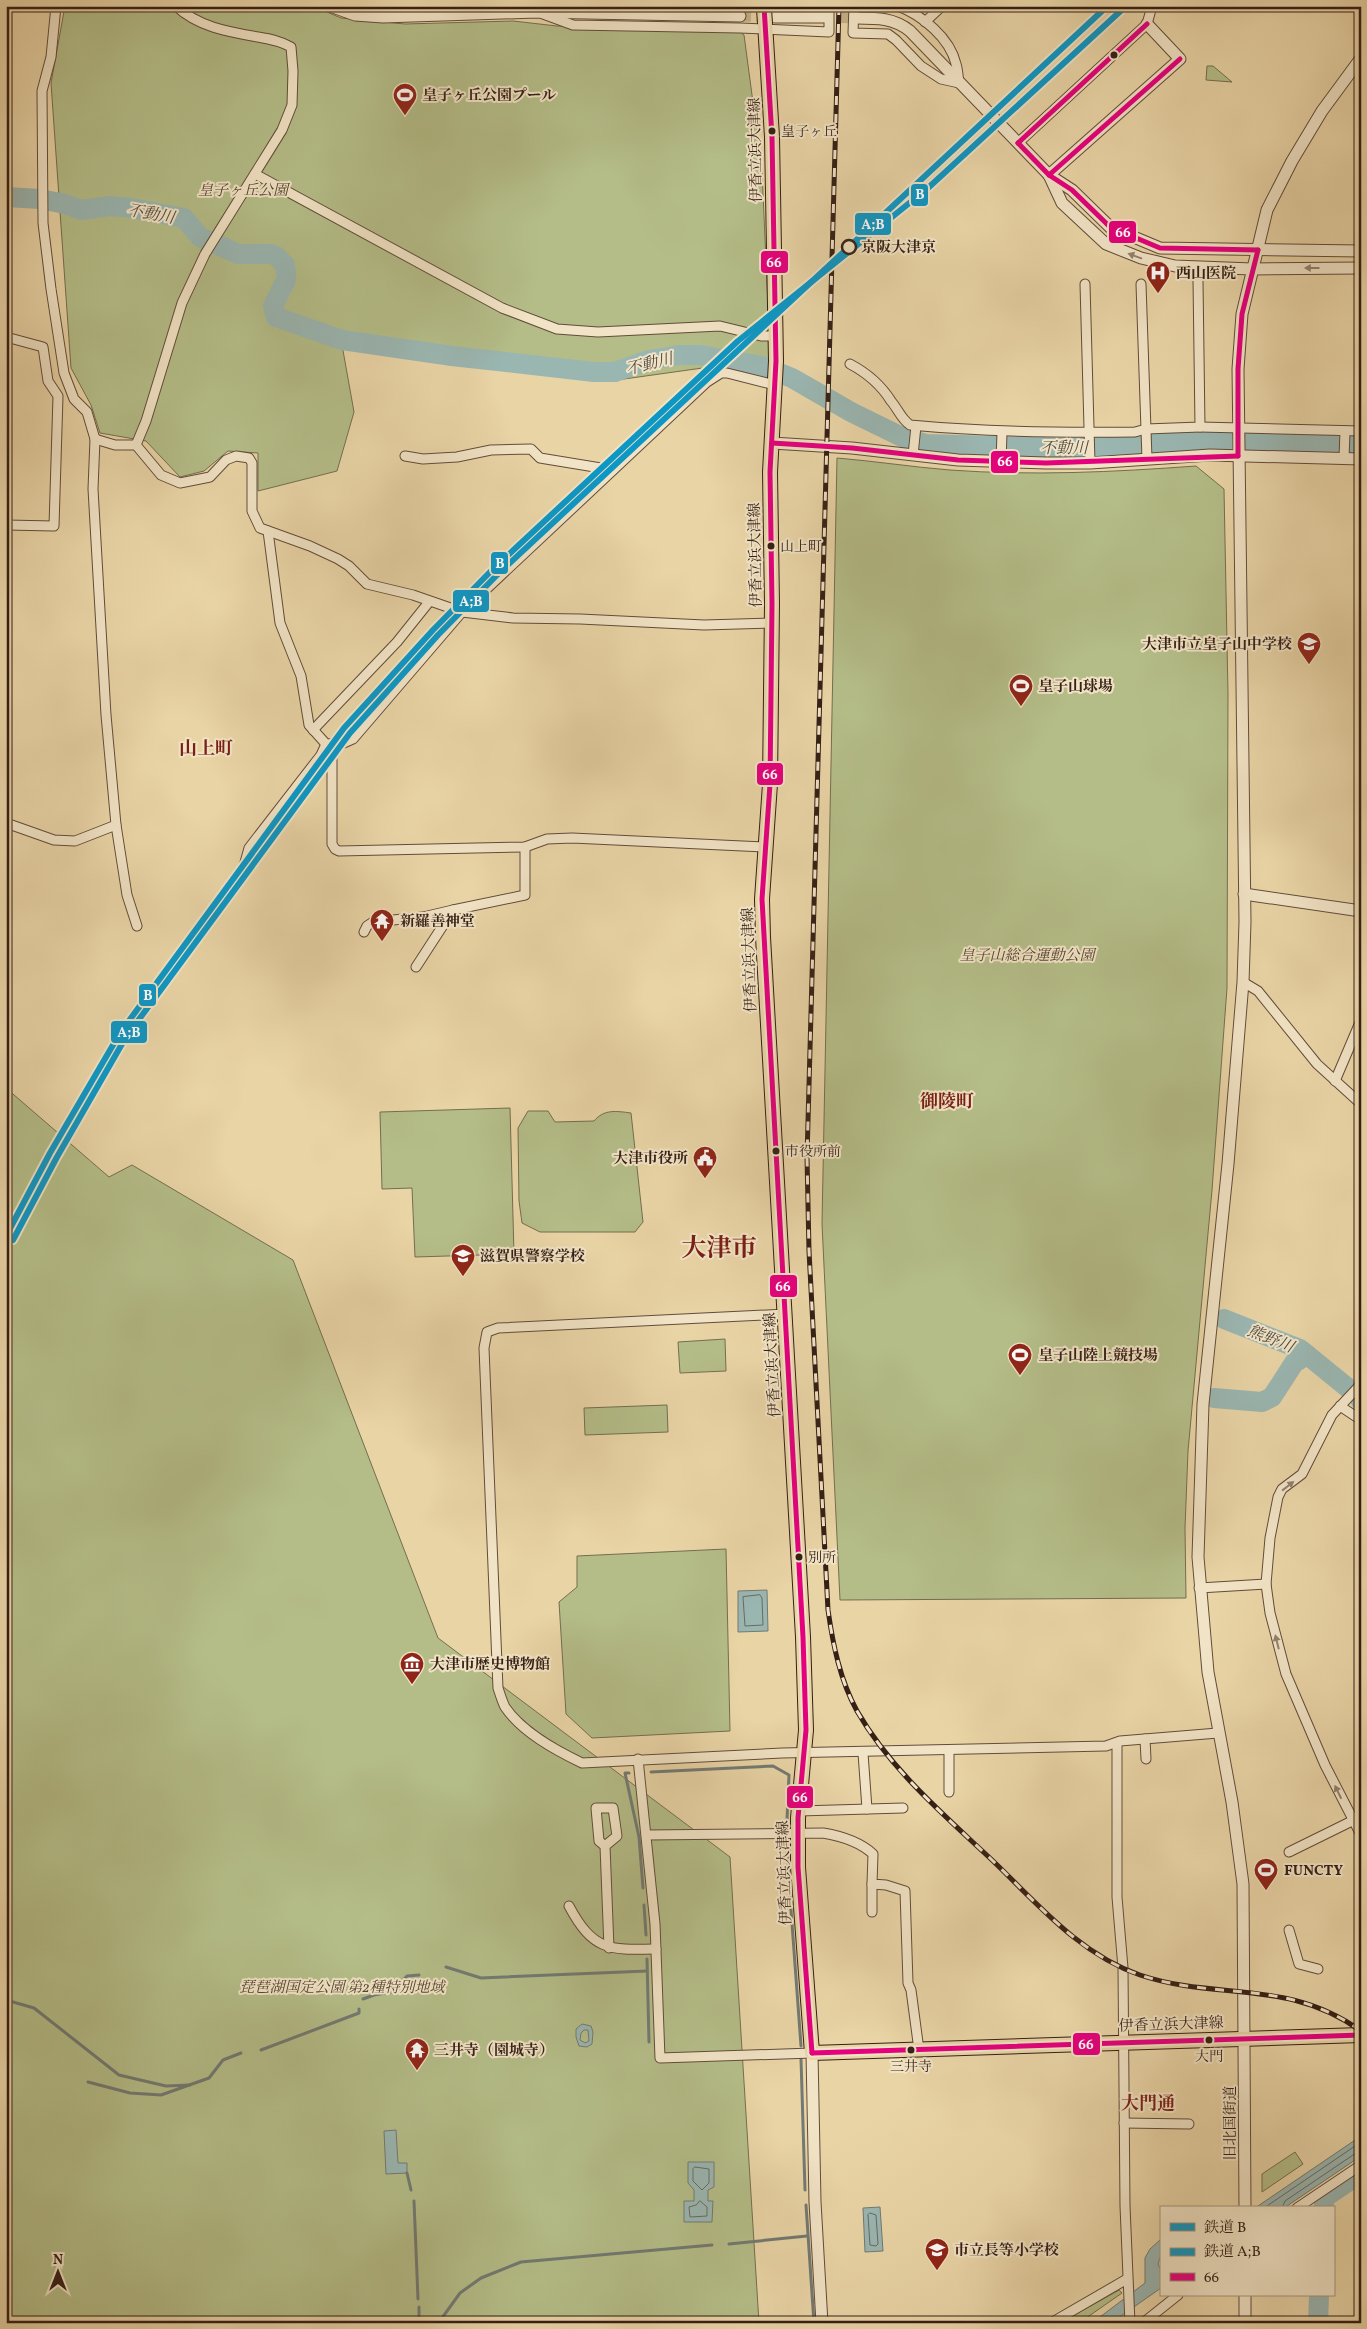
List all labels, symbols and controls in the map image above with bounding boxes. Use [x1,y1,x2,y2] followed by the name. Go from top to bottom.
[1109,50,1119,60] unlabelled marker
[392,82,418,116] sports icon: 皇子ヶ丘公園プール
[422,86,556,107] place label: 皇子ヶ丘公園プール
[745,97,768,203] street label: 伊香立浜大津線
[781,123,837,142] place label: 皇子ヶ丘
[767,126,777,136] marker: 皇子ヶ丘
[198,181,291,202] park label: 皇子ヶ丘公園
[910,183,929,207] line badge: B
[915,186,925,205] text: B
[125,200,178,230] water label: 不動川
[854,212,892,236] line badge: A;B
[861,216,885,235] text: A;B
[1108,220,1137,244] line badge: 66
[1115,224,1131,243] text: 66
[861,238,936,259] place label: 京阪大津京
[841,239,857,255] marker: 京阪大津京
[760,250,789,274] line badge: 66
[1127,252,1142,260] one-way arrow
[766,254,782,273] text: 66
[1145,260,1171,294] hospital icon: 西山医院
[1176,264,1236,285] place label: 西山医院
[1304,264,1320,272] one-way arrow
[624,348,677,381] water label: 不動川
[1040,438,1090,460] water label: 不動川
[990,450,1019,474] line badge: 66
[997,453,1013,472] text: 66
[745,502,768,608] street label: 伊香立浜大津線
[780,538,822,557] place label: 山上町
[766,541,776,551] marker: 山上町
[490,551,509,575] line badge: B
[495,555,505,574] text: B
[452,589,490,613] line badge: A;B
[459,593,483,612] text: A;B
[1296,631,1322,665] school or university icon: 大津市立皇子山中学校
[1142,635,1292,656] place label: 大津市立皇子山中学校
[1008,673,1034,707] sports icon: 皇子山球場
[1038,677,1113,698] place label: 皇子山球場
[179,737,233,762] district label: 山上町
[756,762,784,786] line badge: 66
[762,766,778,785] text: 66
[738,907,763,1013] street label: 伊香立浜大津線
[369,908,395,942] temple icon: 新羅善神堂
[400,912,475,933] place label: 新羅善神堂
[959,946,1097,967] park label: 皇子山総合運動公園
[138,983,157,1007] line badge: B
[143,987,153,1006] text: B
[110,1020,148,1044] line badge: A;B
[117,1024,141,1043] text: A;B
[920,1090,974,1115] district label: 御陵町
[785,1143,841,1162] place label: 市役所前
[692,1145,718,1179] public building icon: 大津市役所
[771,1146,781,1156] marker: 市役所前
[613,1149,688,1170] place label: 大津市役所
[681,1232,757,1267] district label: 大津市
[450,1243,476,1277] school or university icon: 滋賀県警察学校
[480,1247,585,1268] place label: 滋賀県警察学校
[769,1274,798,1298] line badge: 66
[775,1278,791,1297] text: 66
[760,1312,787,1418] street label: 伊香立浜大津線
[1244,1321,1298,1360] water label: 熊野川
[1007,1342,1033,1376] sports icon: 皇子山陸上競技場
[1038,1346,1158,1367] place label: 皇子山陸上競技場
[1281,1481,1295,1491] one-way arrow
[808,1549,836,1568] place label: 別所
[794,1552,804,1562] marker: 別所
[1272,1635,1280,1650] one-way arrow
[399,1651,425,1685] museum icon: 大津市歴史博物館
[430,1655,550,1676] place label: 大津市歴史博物館
[786,1785,814,1809] line badge: 66
[1334,1785,1342,1799] one-way arrow
[792,1789,808,1808] text: 66
[773,1820,798,1926] street label: 伊香立浜大津線
[1253,1857,1279,1891] sports icon: FUNCTY
[1284,1861,1343,1882] place label: FUNCTY
[240,1978,446,1999] park label: 琵琶湖国定公園 第2種特別地域
[1118,2013,1224,2038] street label: 伊香立浜大津線
[1072,2032,1101,2056] line badge: 66
[1204,2035,1214,2045] marker: 大門
[1078,2036,1094,2055] text: 66
[404,2037,430,2071] temple icon: 三井寺（園城寺）
[434,2041,554,2062] place label: 三井寺（園城寺）
[906,2045,916,2055] marker: 三井寺
[1195,2048,1223,2067] place label: 大門
[890,2058,932,2077] place label: 三井寺
[1221,2085,1242,2161] street label: 旧北国街道
[1121,2092,1175,2117] district label: 大門通
[1160,2206,1334,2296] legend
[1204,2218,1246,2239] text: 鉄道 B
[924,2237,950,2271] school or university icon: 市立長等小学校
[954,2241,1059,2262] place label: 市立長等小学校
[1204,2242,1261,2263] text: 鉄道 A;B
[32,2246,82,2296] north arrow
[53,2251,63,2270] text: N
[1204,2268,1219,2289] text: 66

